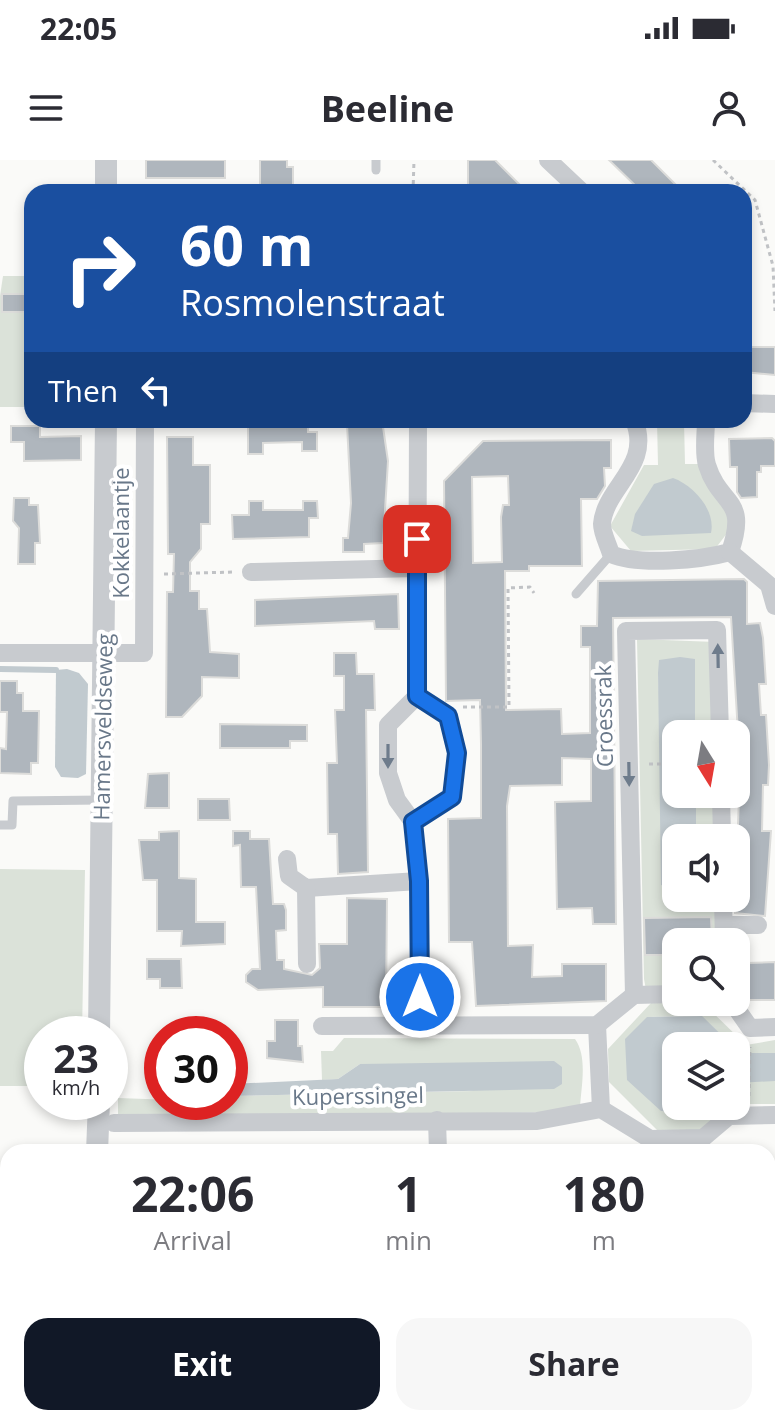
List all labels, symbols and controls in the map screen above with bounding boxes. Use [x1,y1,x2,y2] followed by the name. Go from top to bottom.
[40,8,117,49] text: 22:05
[321,84,454,133] text: Beeline
[24,86,68,130] icon: menu
[707,86,751,130] icon: person
[180,206,314,282] text: 60 m
[48,216,152,320] icon: right
[180,278,445,327] text: Rosmolenstraat
[134,368,178,412] icon: left
[48,370,118,411] text: Then
[105,467,135,599] street label: Kokkelaantje
[383,505,451,573] pin
[395,517,439,561] icon: arrive
[85,633,119,821] street label: Hamersveldseweg
[712,643,724,668] one-way arrow
[587,664,619,767] street label: Croessrak
[662,720,750,808] north arrow
[662,720,750,1120] map controls
[382,744,394,769] one-way arrow
[623,762,636,787] one-way arrow
[662,824,750,912] button: sound
[662,928,750,1016] button: search
[378,955,462,1039] position arrow
[144,1016,248,1120] speed limit sign: 30
[53,1030,99,1085] text: 23
[662,1032,750,1120] button: layers
[52,1074,100,1101] text: km/h
[292,1079,424,1111] street label: Kuperssingel
[131,1161,254,1226] text: 22:06
[395,1161,422,1226] text: 1
[563,1161,645,1226] text: 180
[153,1222,232,1258] text: Arrival
[385,1222,432,1258] text: min
[592,1222,616,1258] text: m
[24,1318,380,1410] button: Exit
[396,1318,752,1410] button: Share

